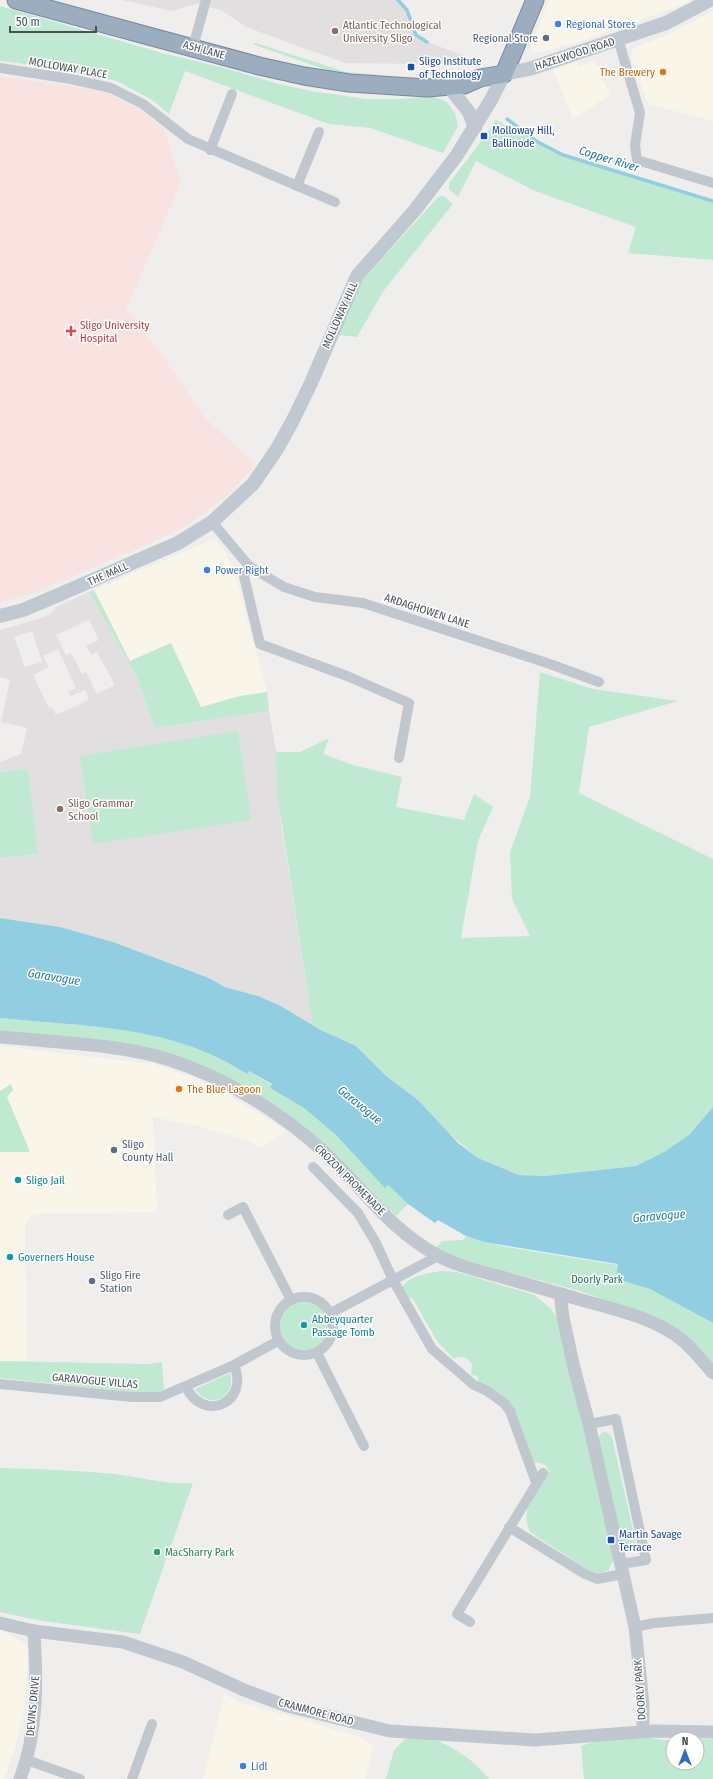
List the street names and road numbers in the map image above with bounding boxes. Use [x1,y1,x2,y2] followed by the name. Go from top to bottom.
[533,35,617,73] street label: HAZELWOOD ROAD
[182,38,226,62] street label: ASH LANE
[28,55,108,81] street label: MOLLOWAY PLACE
[319,280,361,350] street label: MOLLOWAY HILL
[86,559,130,589] street label: THE MALL
[383,591,471,631] street label: ARDAGHOWEN LANE
[312,1142,388,1218] street label: CROZON PROMENADE
[52,1371,139,1391] street label: GARAVOGUE VILLAS
[631,1659,649,1721] street label: DOORLY PARK
[24,1675,42,1737] street label: DEVINS DRIVE
[277,1696,355,1728] street label: CRANMORE ROAD

